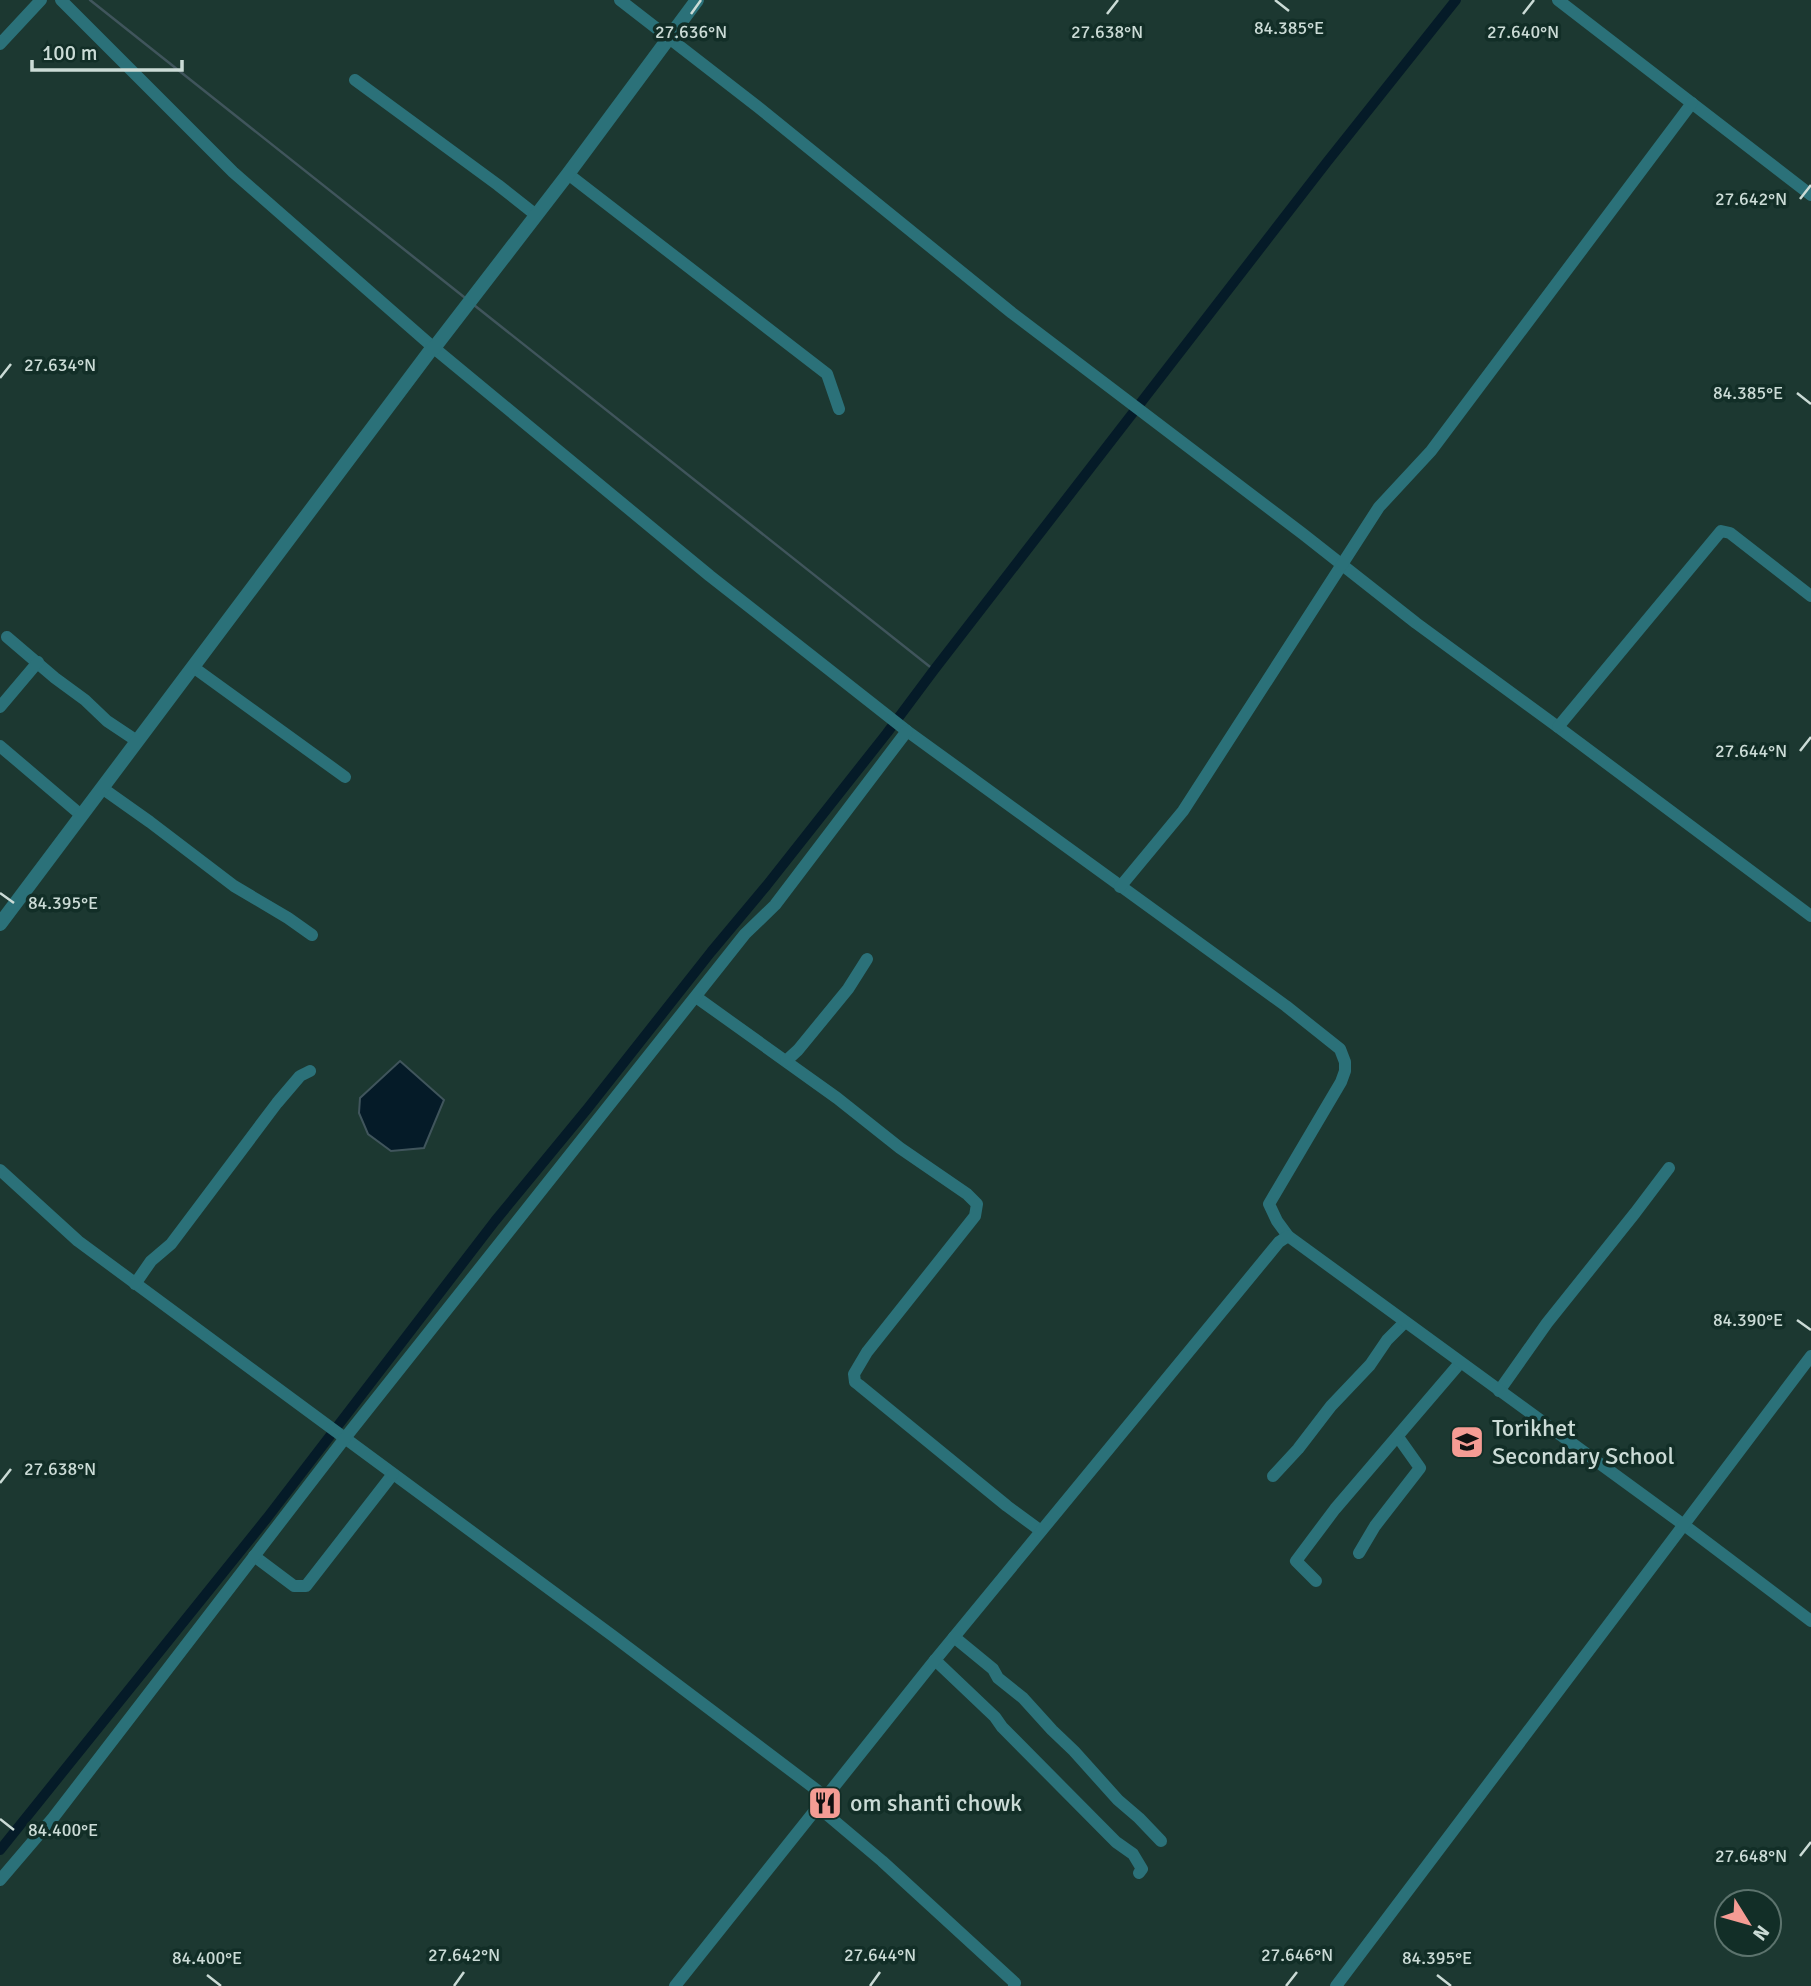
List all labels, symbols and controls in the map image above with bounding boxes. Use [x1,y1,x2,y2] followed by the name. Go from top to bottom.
[1254,17,1324,39] text: 84.385°E
[655,21,727,43] text: 27.636°N
[1071,21,1143,43] text: 27.638°N
[1487,21,1559,43] text: 27.640°N
[32,28,182,72] scale bar
[42,40,97,66] text: 100 m
[1715,188,1787,210] text: 27.642°N
[24,354,96,376] text: 27.634°N
[1713,382,1783,404] text: 84.385°E
[1715,740,1787,762] text: 27.644°N
[28,892,98,914] text: 84.395°E
[1713,1309,1783,1331] text: 84.390°E
[1492,1413,1675,1471] place label: Torikhet Secondary School
[1448,1423,1486,1461] school or university icon: Torikhet Secondary School
[24,1458,96,1480] text: 27.638°N
[806,1784,844,1822] restaurant icon: om shanti chowk
[850,1788,1022,1818] place label: om shanti chowk
[28,1819,98,1841] text: 84.400°E
[1715,1845,1787,1867] text: 27.648°N
[1713,1888,1783,1958] north arrow
[1747,1920,1774,1945] text: N
[428,1944,500,1966] text: 27.642°N
[844,1944,916,1966] text: 27.644°N
[1261,1944,1333,1966] text: 27.646°N
[172,1947,242,1969] text: 84.400°E
[1402,1947,1472,1969] text: 84.395°E

